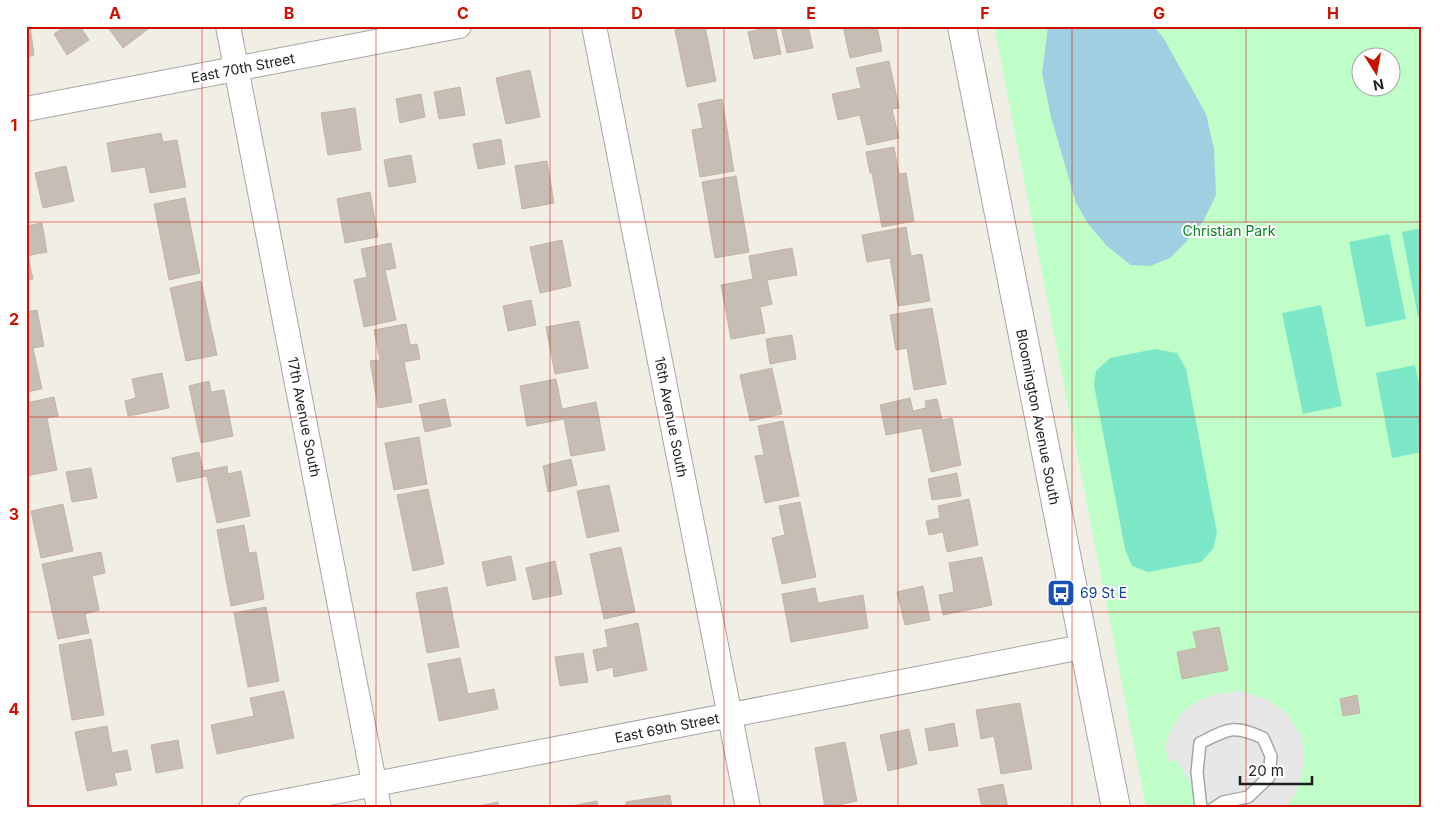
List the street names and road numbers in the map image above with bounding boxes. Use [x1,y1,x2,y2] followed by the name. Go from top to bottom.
[190,49,297,86] street label: East 70th Street
[1013,328,1064,506] street label: Bloomington Avenue South
[285,355,324,478] street label: 17th Avenue South
[651,355,692,479] street label: 16th Avenue South
[613,709,721,746] street label: East 69th Street

